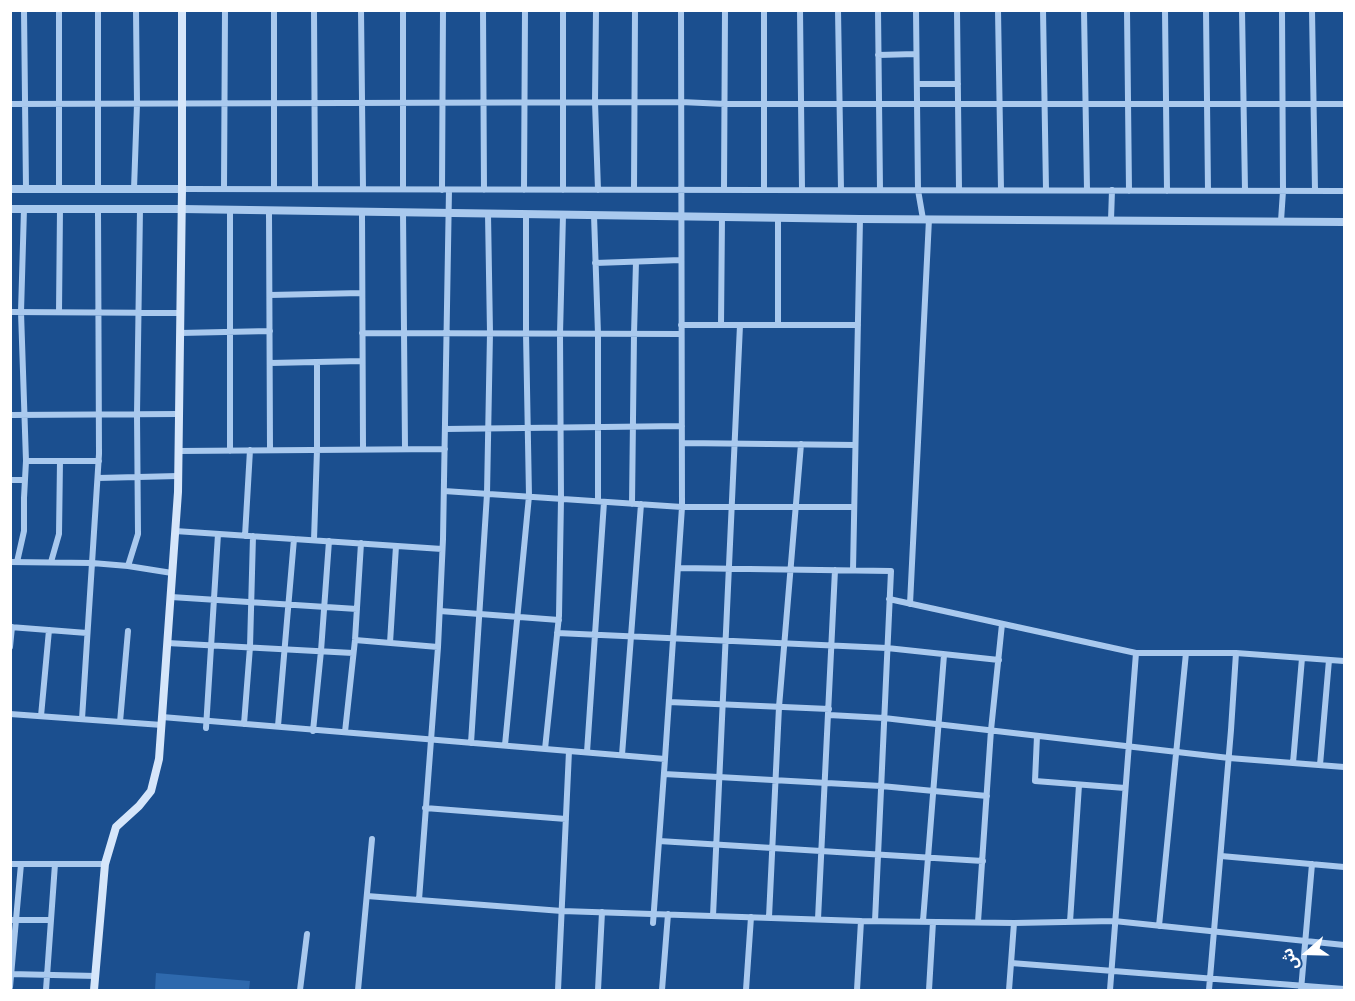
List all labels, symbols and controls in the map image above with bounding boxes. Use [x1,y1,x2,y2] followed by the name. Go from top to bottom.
[1277,923,1337,983] north arrow
[1275,945,1304,974] text: ش

